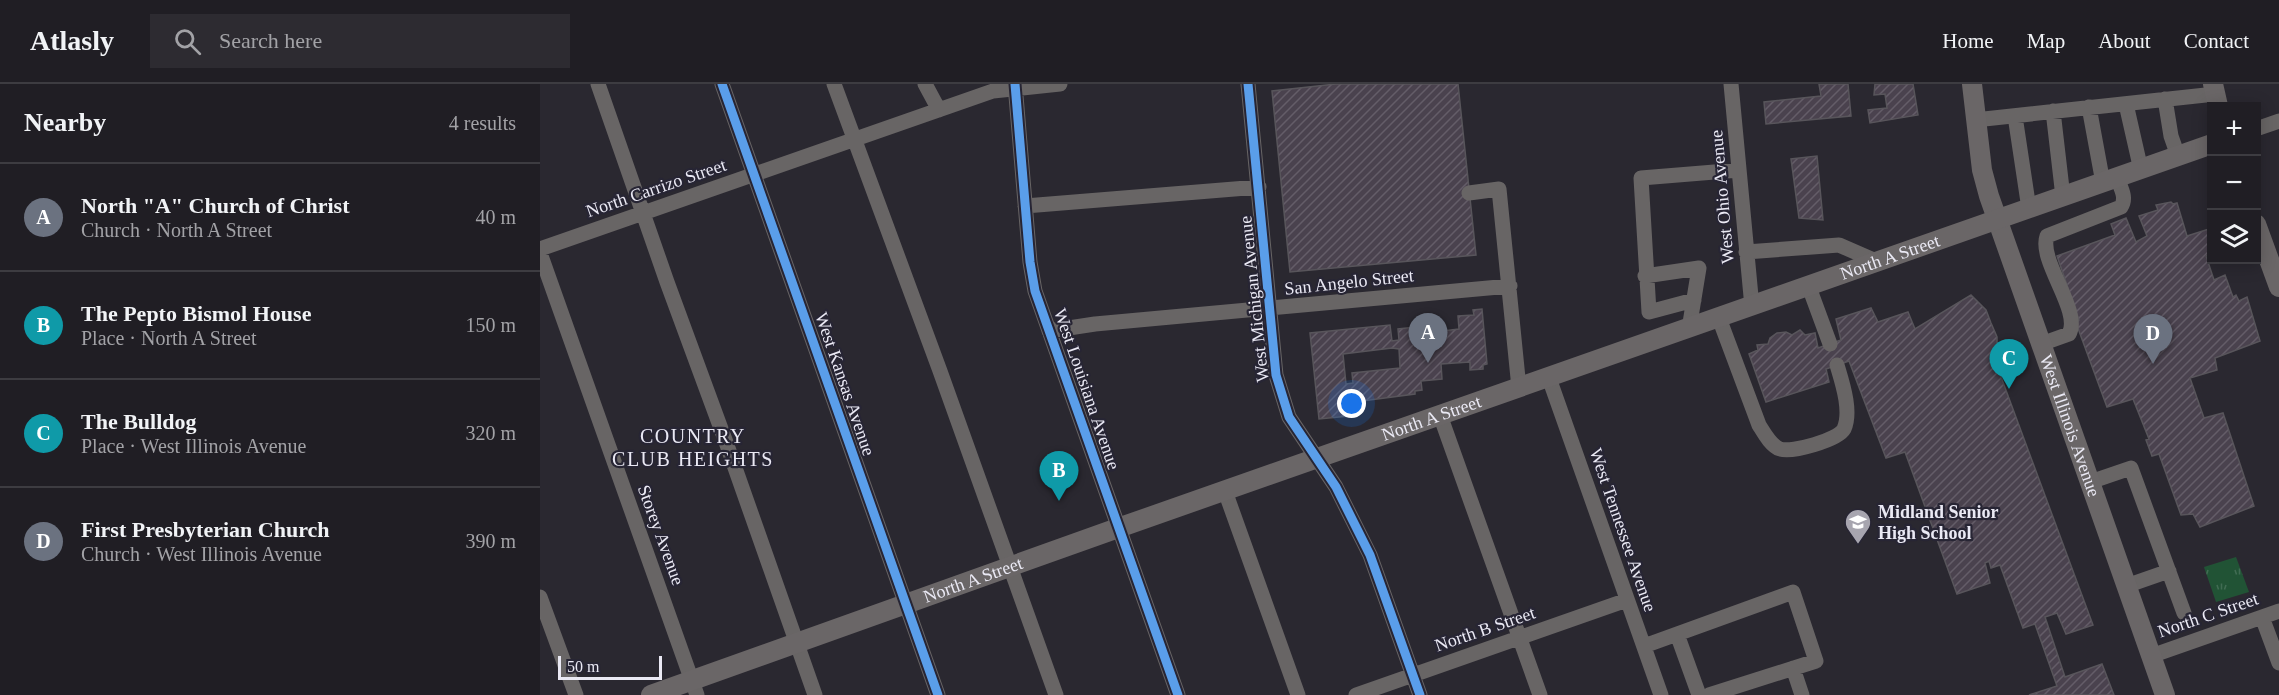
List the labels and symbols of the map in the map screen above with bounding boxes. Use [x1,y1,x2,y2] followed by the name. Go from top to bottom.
[1706,129,1738,265] street label: West Ohio Avenue
[583,155,729,221] street label: North Carrizo Street
[1235,215,1273,383] street label: West Michigan Avenue
[1837,230,1942,284] street label: North A Street
[1283,265,1415,299] street label: San Angelo Street
[1050,306,1124,472] street label: West Louisiana Avenue
[811,310,879,458] street label: West Kansas Avenue
[1408,314,1448,363] pin: A
[2134,314,2172,364] pin: D
[1990,340,2028,389] pin: C
[2036,352,2104,499] street label: West Illinois Avenue
[1337,389,1366,418] your location
[1379,391,1484,445] street label: North A Street
[612,425,774,470] district label: COUNTRY CLUB HEIGHTS
[1586,446,1660,614] street label: West Tennessee Avenue
[1040,452,1078,501] pin: B
[634,482,688,588] street label: Storey Avenue
[1878,502,1999,543] place label: Midland Senior High School
[1843,507,1873,545] school or university icon: Midland Senior High School
[921,553,1025,607] street label: North A Street
[2155,588,2261,642] street label: North C Street
[1432,602,1538,656] street label: North B Street
[558,653,662,680] scale bar

